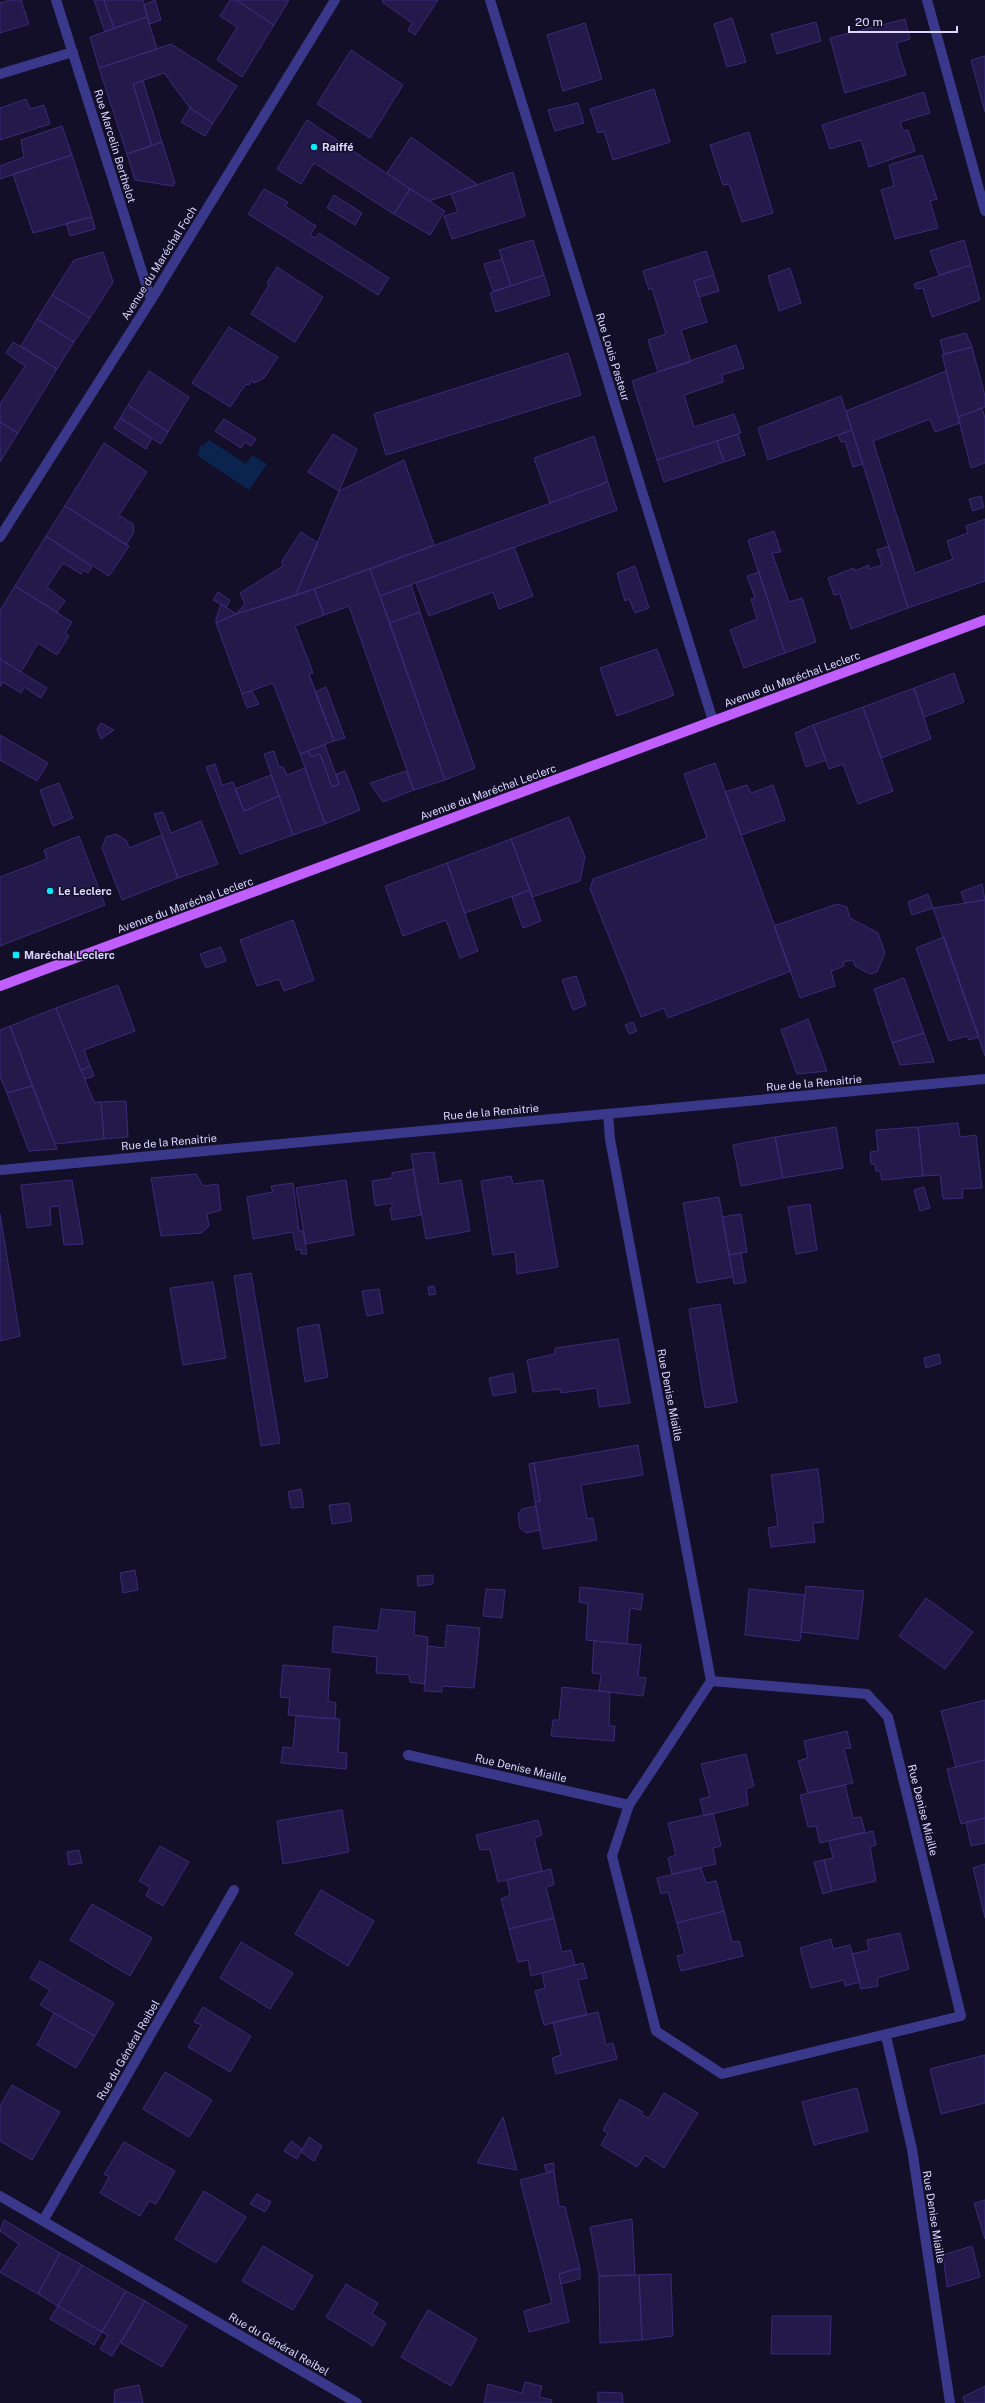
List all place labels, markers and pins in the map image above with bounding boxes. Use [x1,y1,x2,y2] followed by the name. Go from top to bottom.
[322,141,354,153] place label: Raiffé
[309,142,319,152] marker: Raiffé
[58,885,112,897] place label: Le Leclerc
[45,886,55,896] marker: Le Leclerc
[24,949,115,961] place label: Maréchal Leclerc
[11,950,21,960] marker: Maréchal Leclerc

